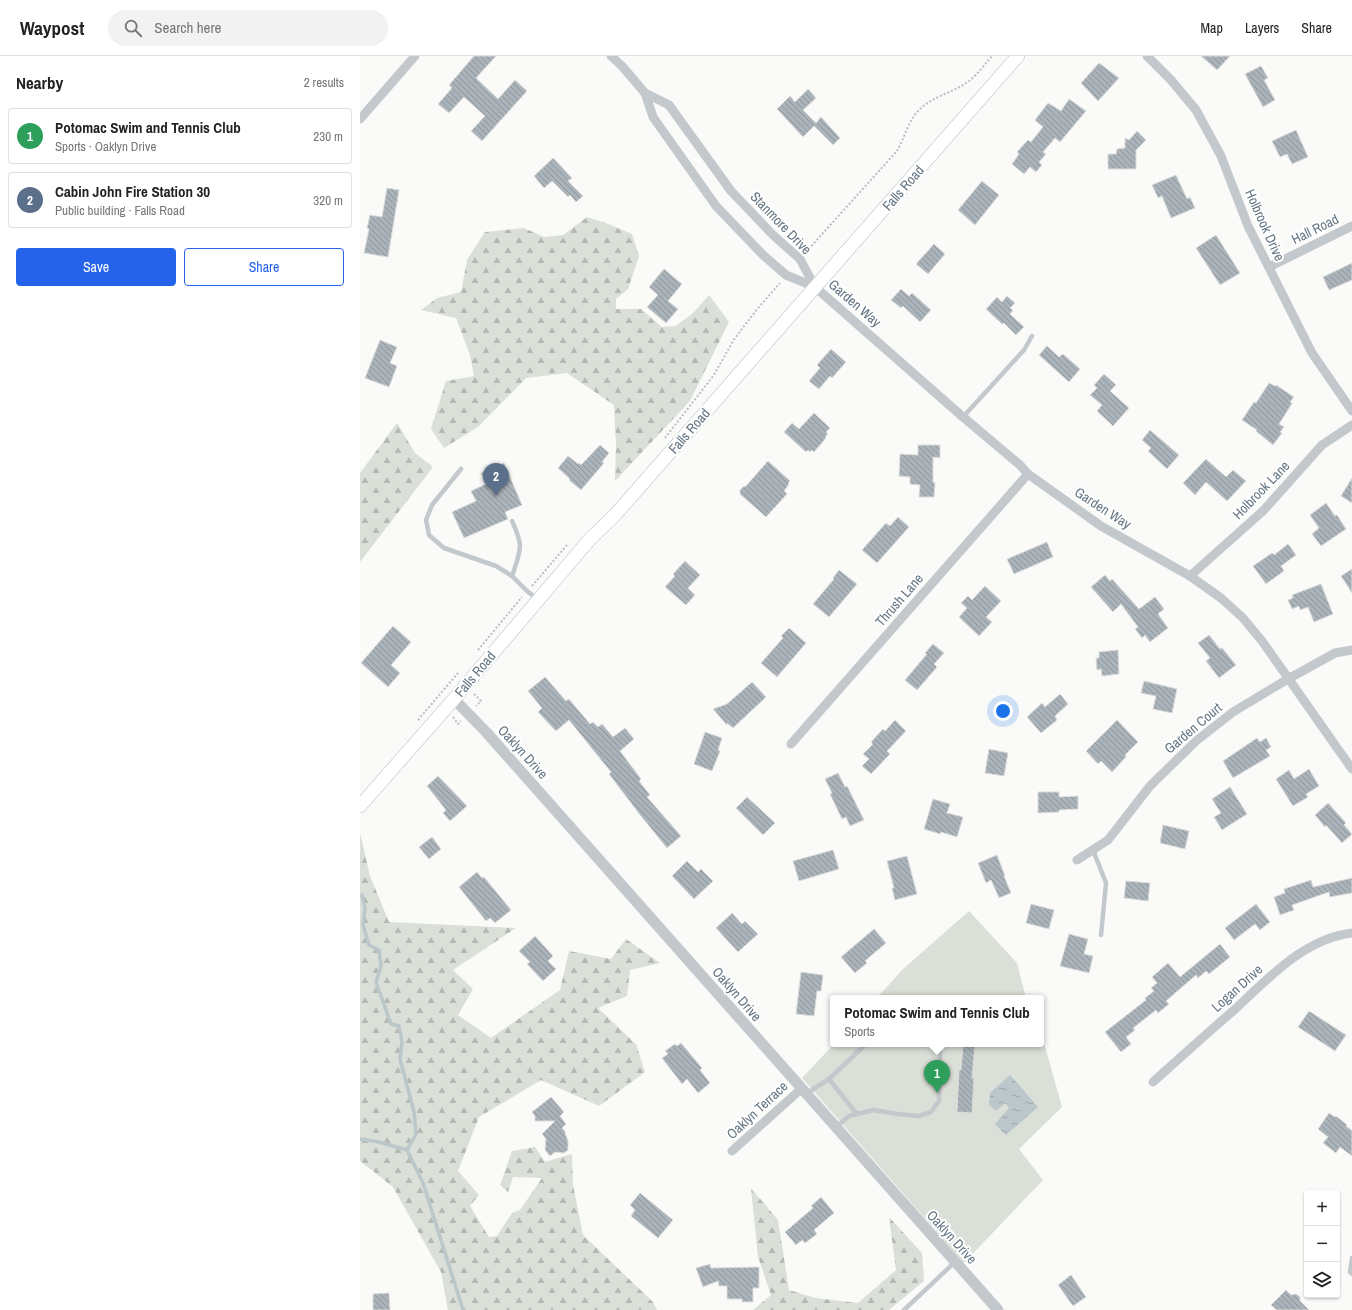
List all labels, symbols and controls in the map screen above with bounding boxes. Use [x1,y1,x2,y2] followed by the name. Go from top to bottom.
[108,10,388,46] search box
[20,15,84,41] text: Waypost
[122,17,144,39] icon: search
[154,17,221,38] text: Search here
[1201,19,1223,37] text: Map
[1245,19,1279,37] text: Layers
[1301,19,1332,37] text: Share
[16,71,63,94] text: Nearby
[304,74,344,91] text: 2 results
[55,117,241,138] text: Potomac Swim and Tennis Club
[27,128,33,145] text: 1
[313,128,343,145] text: 230 m
[55,138,156,155] text: Sports · Oaklyn Drive
[878,162,928,214] street label: Falls Road
[55,181,210,202] text: Cabin John Fire Station 30
[1241,186,1289,264] street label: Holbrook Drive
[747,188,815,258] street label: Stanmore Drive
[27,192,33,209] text: 2
[313,192,343,209] text: 320 m
[55,202,185,219] text: Public building · Falls Road
[1288,210,1342,248] street label: Hall Road
[16,248,176,286] button: Save
[184,248,344,286] button: Share
[825,275,885,331] street label: Garden Way
[664,405,714,457] street label: Falls Road
[1229,457,1293,523] street label: Holbrook Lane
[483,463,509,496] pin: 2
[1071,483,1135,533] street label: Garden Way
[871,570,927,630] street label: Thrush Lane
[451,647,499,701] street label: Falls Road
[1161,699,1225,757] street label: Garden Court
[993,701,1013,721] your location
[494,721,552,783] street label: Oaklyn Drive
[1208,960,1266,1016] street label: Logan Drive
[708,963,766,1025] street label: Oaklyn Drive
[830,995,1044,1047] popup
[844,1002,1030,1023] text: Potomac Swim and Tennis Club
[844,1023,875,1040] text: Sports
[924,1060,950,1093] pin: 1
[723,1077,791,1143] street label: Oaklyn Terrace
[1304,1190,1340,1298] map controls
[1304,1190,1340,1226] button: +
[923,1206,981,1268] street label: Oaklyn Drive
[1304,1226,1340,1262] button: −
[1304,1262,1340,1298] button: layers

